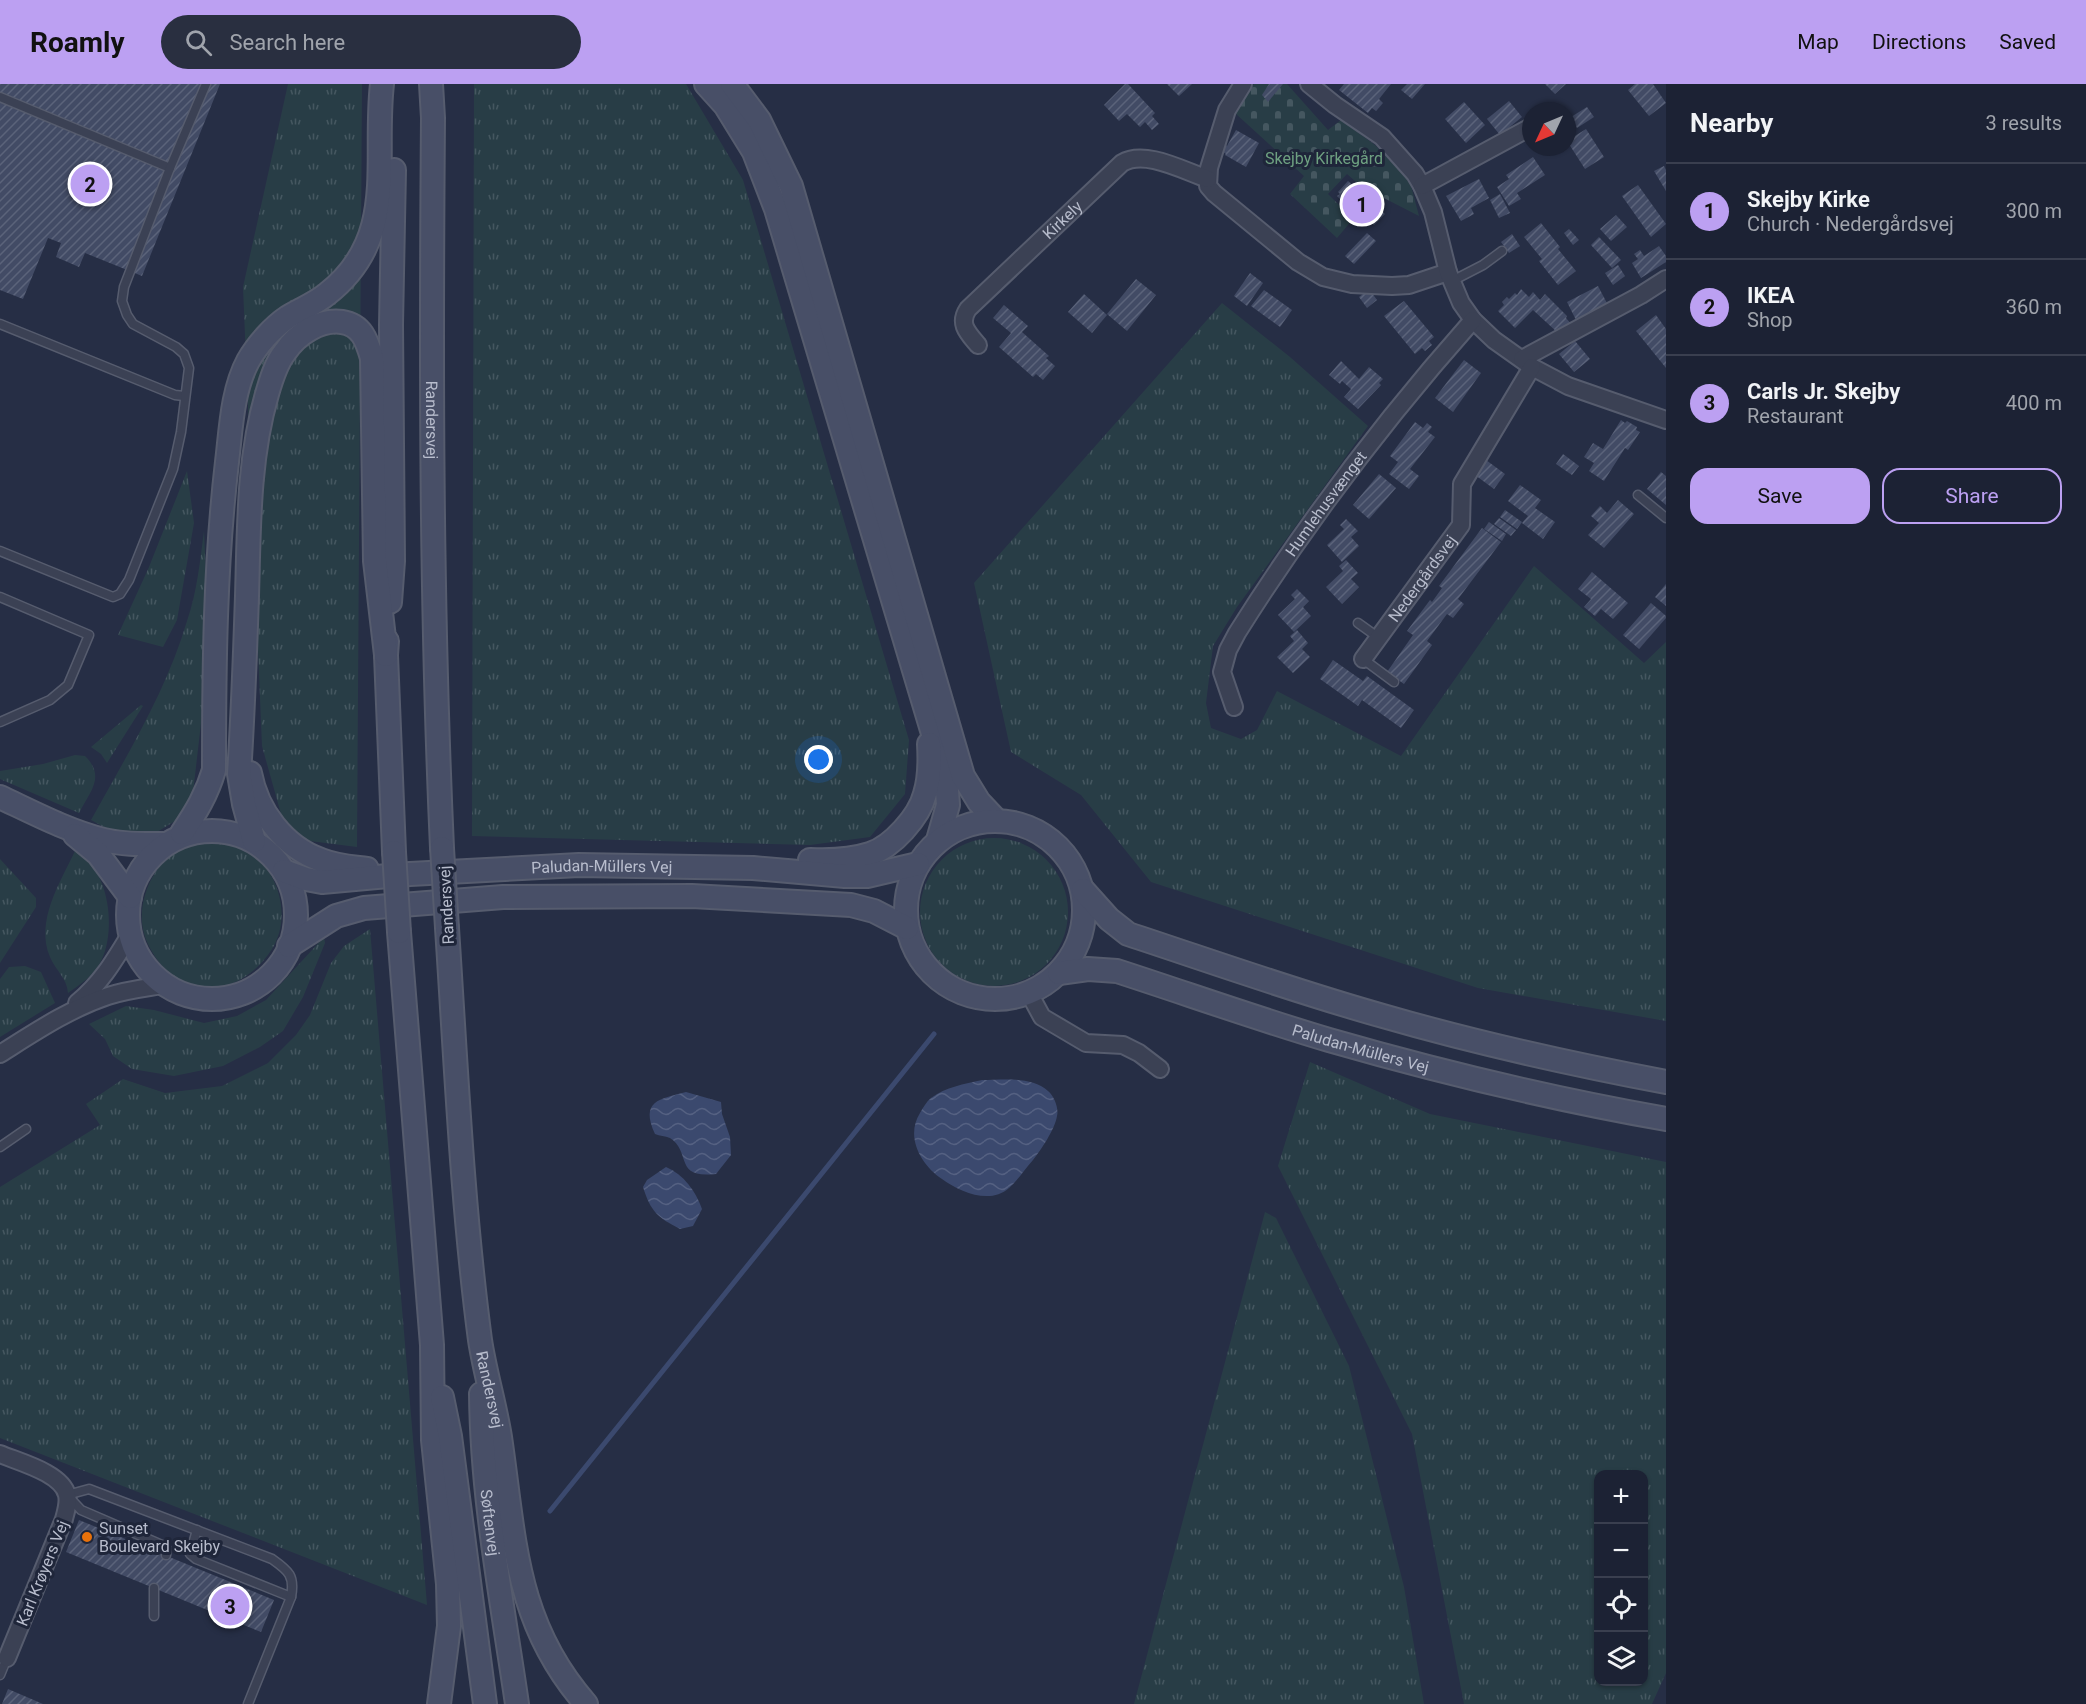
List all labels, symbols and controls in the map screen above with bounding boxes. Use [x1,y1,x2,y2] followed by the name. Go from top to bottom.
[161,15,581,69] search box
[30,26,125,59] text: Roamly
[182,26,215,59] icon: search
[230,30,345,55] text: Search here
[1797,30,1839,54] text: Map
[1872,30,1966,54] text: Directions
[1999,30,2056,54] text: Saved
[1522,102,1576,156] north arrow
[1690,108,1773,138] text: Nearby
[1986,111,2062,135] text: 3 results
[1265,149,1383,168] park label: Skejby Kirkegård
[70,162,110,206] pin: 2
[1342,182,1382,226] pin: 1
[1747,187,1870,212] text: Skejby Kirke
[1039,197,1086,243] street label: Kirkely
[1704,199,1715,223] text: 1
[2006,199,2062,223] text: 300 m
[1747,212,1954,236] text: Church · Nedergårdsvej
[1747,283,1795,308] text: IKEA
[1704,295,1715,319] text: 2
[2006,295,2062,319] text: 360 m
[1747,308,1793,332] text: Shop
[1747,379,1900,404] text: Carls Jr. Skejby
[422,381,441,459] street label: Randersvej
[1704,391,1715,415] text: 3
[2006,391,2062,415] text: 400 m
[1747,404,1844,428] text: Restaurant
[1281,448,1371,560] street label: Humlehusvænget
[1690,468,1870,524] button: Save
[1882,468,2062,524] button: Share
[1384,531,1460,626] street label: Nedergårdsvej
[804,745,833,774] your location
[531,856,673,878] street label: Paludan-Müllers Vej
[435,865,458,945] street label: Randersvej
[1290,1020,1431,1077] street label: Paludan-Müllers Vej
[472,1349,507,1430] street label: Randersvej
[1594,1470,1648,1686] map controls
[1594,1470,1648,1524] button: +
[477,1489,504,1557] street label: Søftenvej
[13,1518,72,1629] street label: Karl Krøyers Vej
[99,1519,220,1556] place label: Sunset Boulevard Skejby
[1594,1524,1648,1578] button: −
[80,1530,94,1544] marker: Sunset Boulevard Skejby
[1594,1578,1648,1632] button: locate
[210,1584,250,1628] pin: 3
[1594,1632,1648,1686] button: layers

